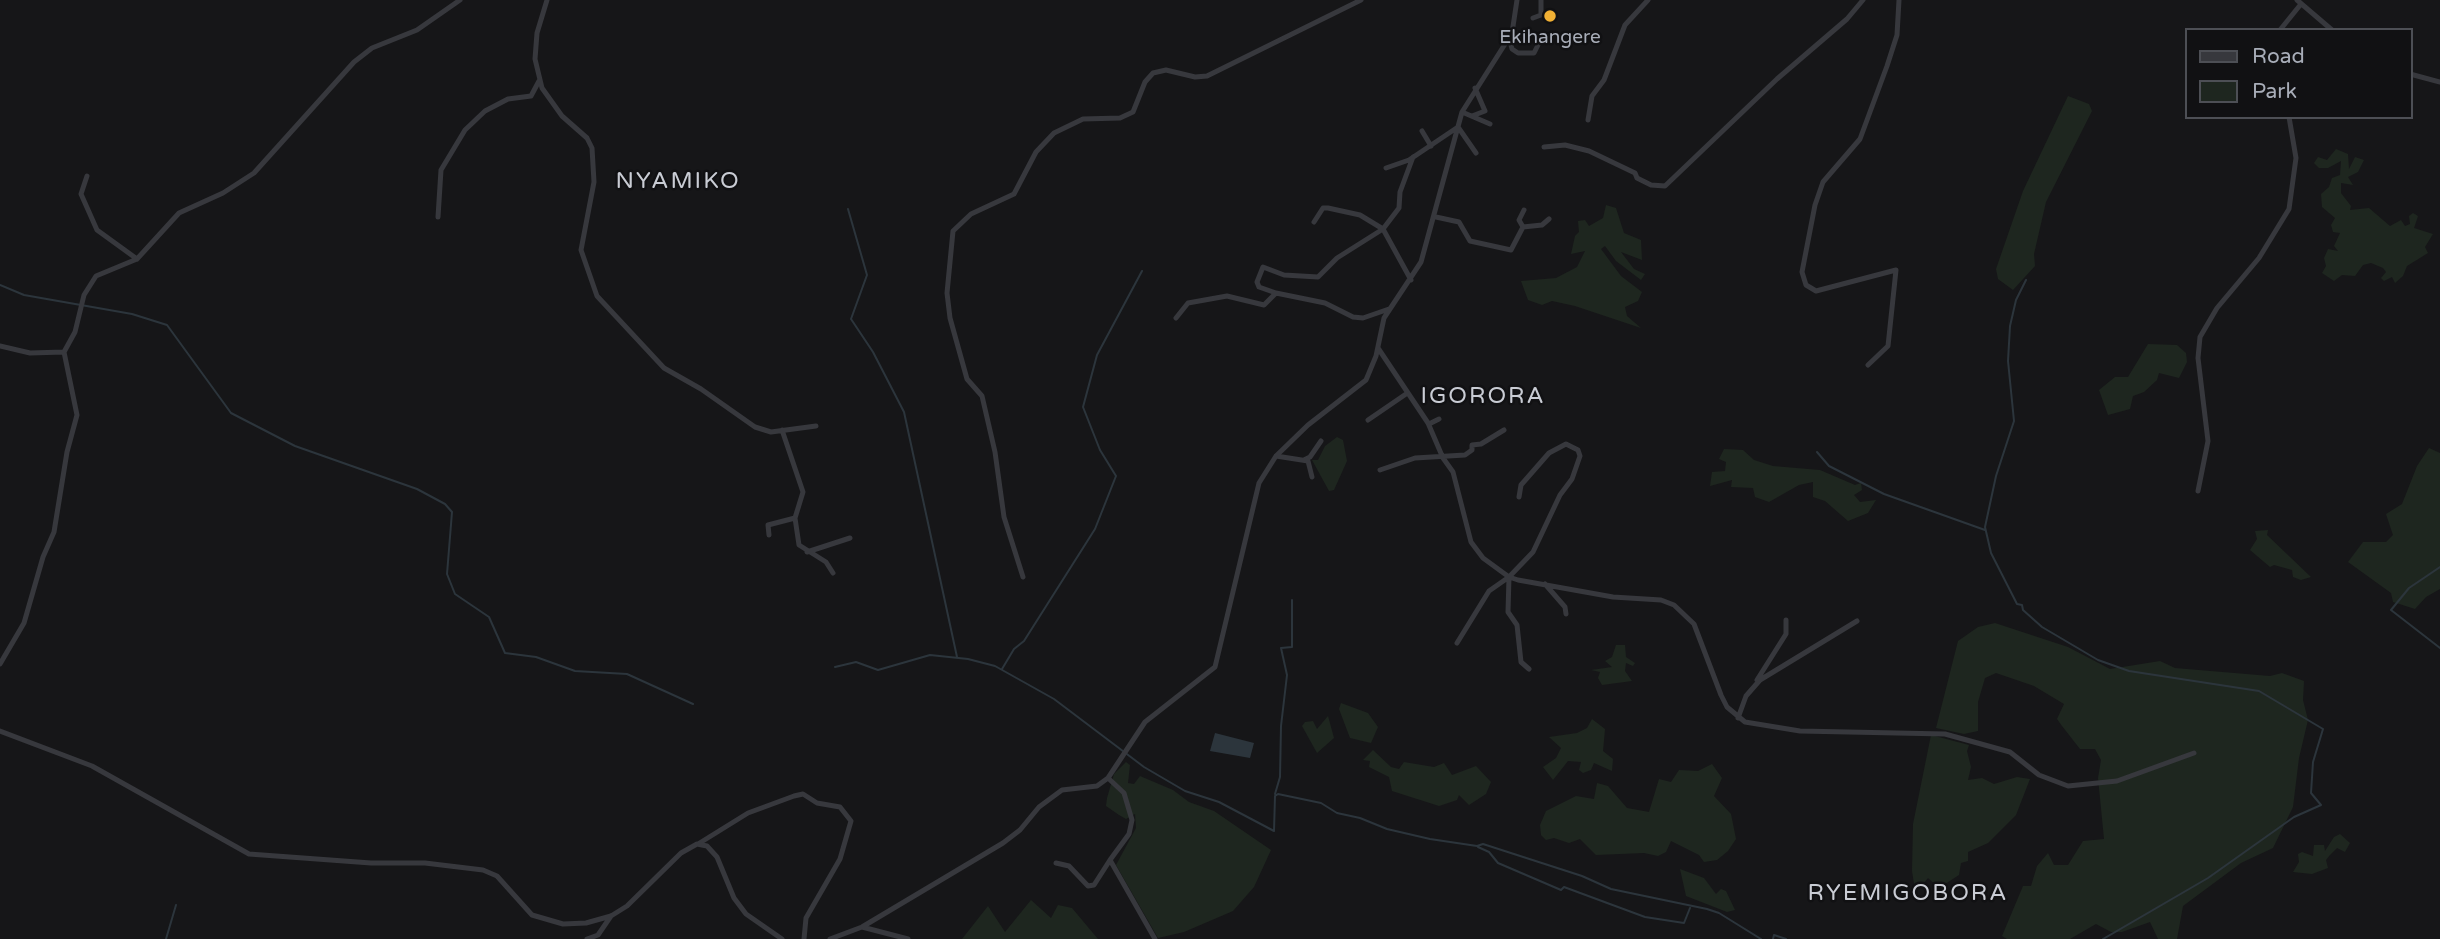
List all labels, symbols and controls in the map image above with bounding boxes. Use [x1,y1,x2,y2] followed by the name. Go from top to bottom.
[1542,8,1558,24] marker: Ekihangere
[1499,27,1601,49] place label: Ekihangere
[2184,28,2412,119] legend
[2252,44,2305,69] text: Road
[2252,79,2297,104] text: Park
[616,168,740,196] district label: NYAMIKO
[1421,383,1545,411] district label: IGORORA
[1809,880,2007,908] district label: RYEMIGOBORA

